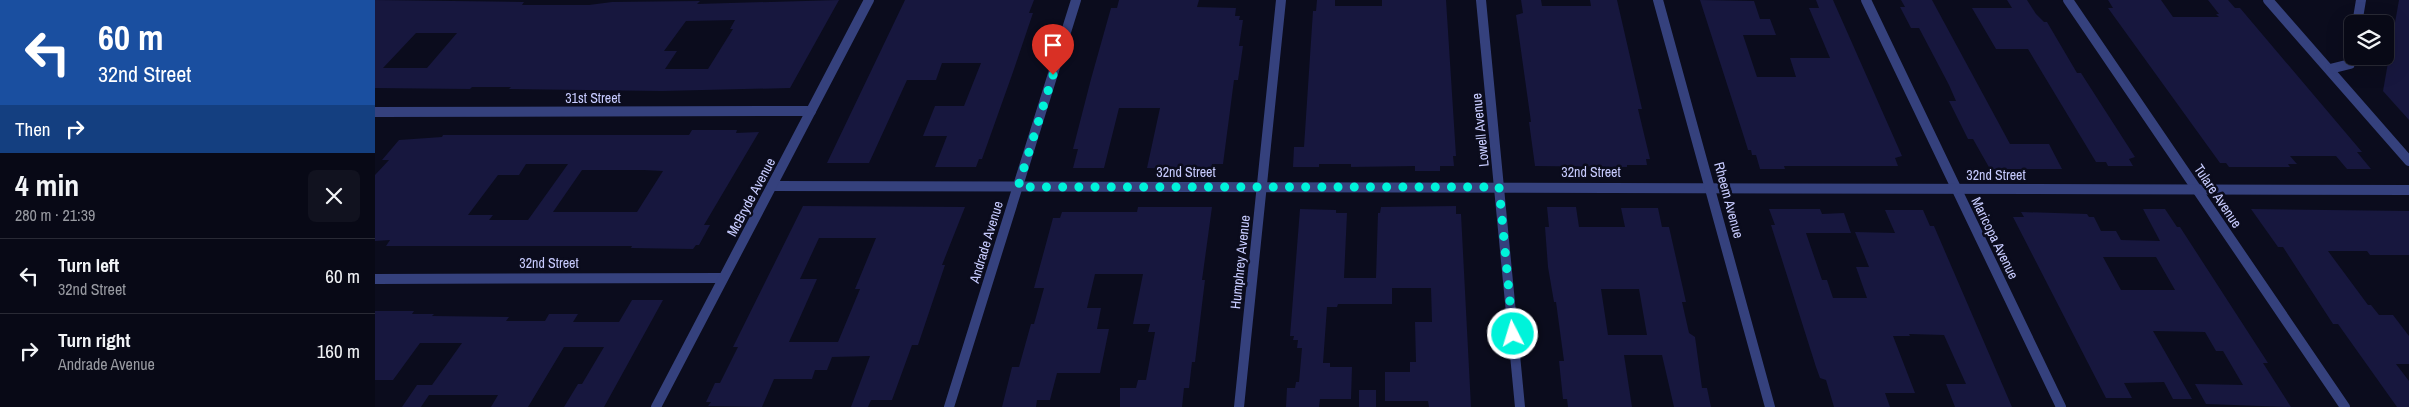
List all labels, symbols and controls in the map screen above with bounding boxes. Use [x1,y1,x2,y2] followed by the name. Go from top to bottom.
[98,14,163,61] text: 60 m
[2344,15,2394,65] map controls
[2344,15,2394,65] button: layers
[15,20,80,85] icon: left
[1032,24,1074,75] pin
[1039,31,1067,59] icon: arrive
[98,59,191,89] text: 32nd Street
[565,89,621,107] street label: 31st Street
[1467,92,1493,168] street label: Lowell Avenue
[61,115,89,143] icon: right
[15,116,51,142] text: Then
[723,155,779,239] street label: McBryde Avenue
[1710,160,1748,240] street label: Rheem Avenue
[2190,161,2246,231] street label: Tulare Avenue
[1156,163,1216,181] street label: 32nd Street
[1561,163,1621,181] street label: 32nd Street
[15,165,79,205] text: 4 min
[1966,166,2026,184] street label: 32nd Street
[308,170,360,222] button: close
[1967,194,2023,282] street label: Maricopa Avenue
[965,199,1007,286] street label: Andrade Avenue
[15,204,95,226] text: 280 m · 21:39
[1226,214,1254,310] street label: Humphrey Avenue
[58,252,119,278] text: Turn left
[519,254,579,272] street label: 32nd Street
[15,262,43,290] icon: left
[325,263,360,289] text: 60 m
[58,278,126,300] text: 32nd Street
[1486,307,1538,359] position arrow
[58,327,130,353] text: Turn right
[15,337,43,365] icon: right
[317,338,360,364] text: 160 m
[58,353,155,375] text: Andrade Avenue

